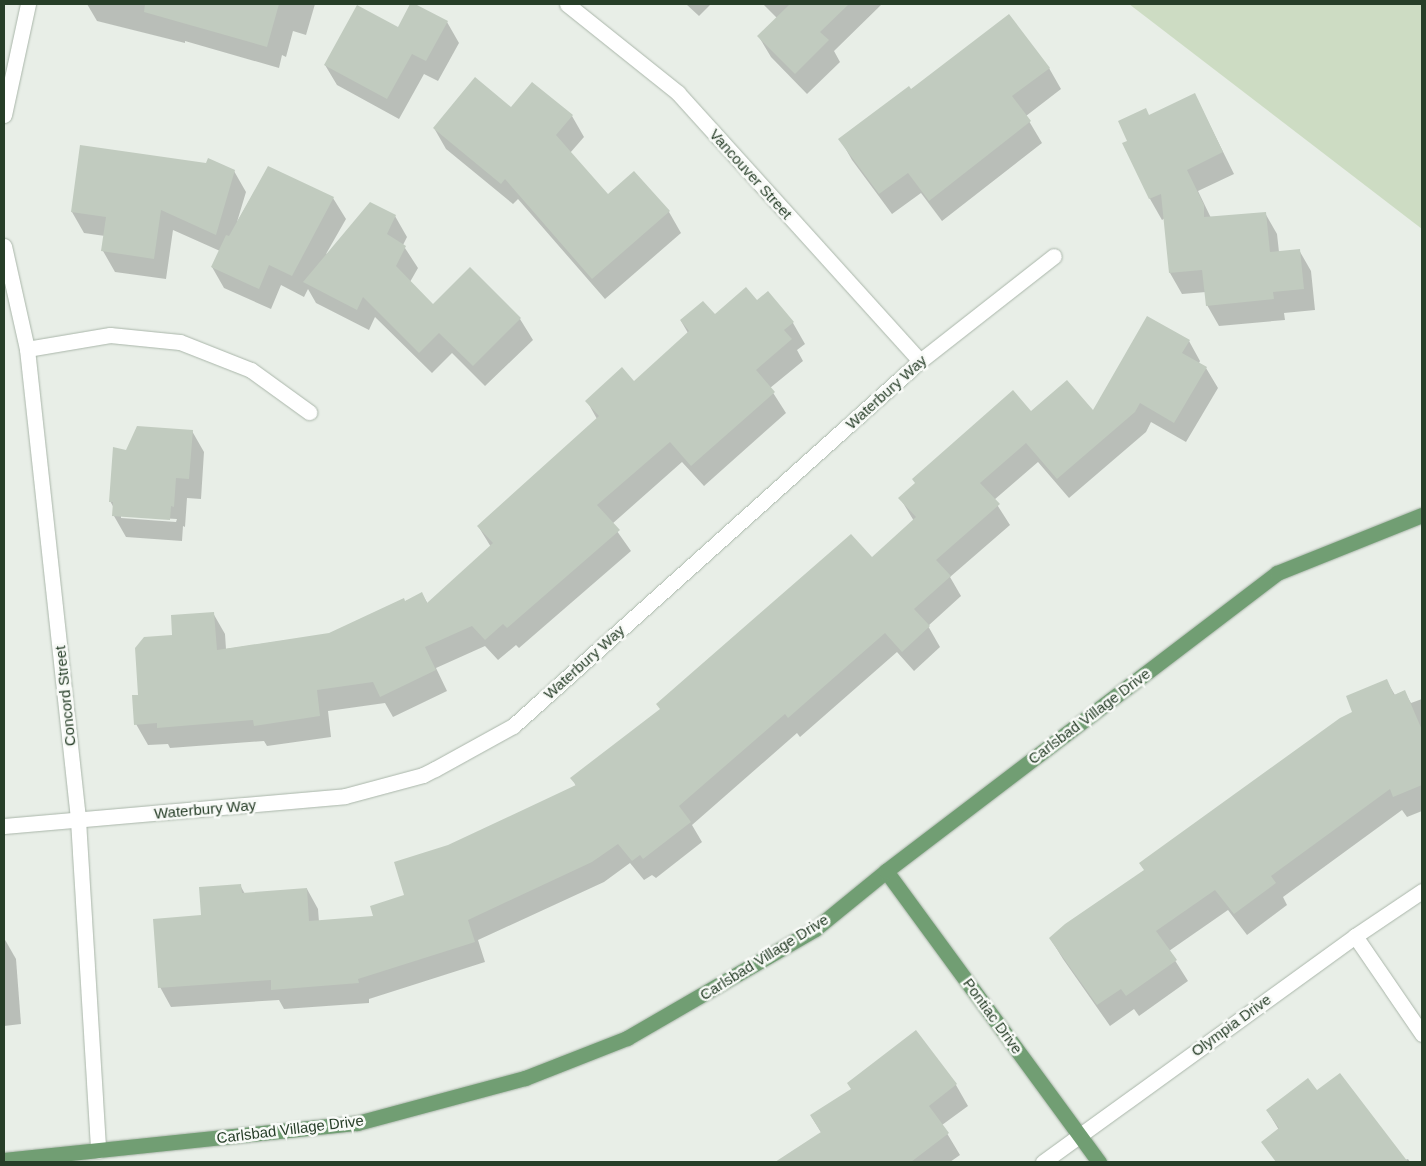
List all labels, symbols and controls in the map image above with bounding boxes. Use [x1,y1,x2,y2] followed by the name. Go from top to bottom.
[706,125,796,223] street label: Vancouver Street
[842,351,930,433] street label: Waterbury Way
[540,621,628,703] street label: Waterbury Way
[51,645,79,747] street label: Concord Street
[1024,664,1154,768] street label: Carlsbad Village Drive
[153,796,257,822] street label: Waterbury Way
[696,910,832,1004] street label: Carlsbad Village Drive
[960,975,1026,1057] street label: Pontiac Drive
[1188,990,1274,1060] street label: Olympia Drive
[215,1111,365,1147] street label: Carlsbad Village Drive

